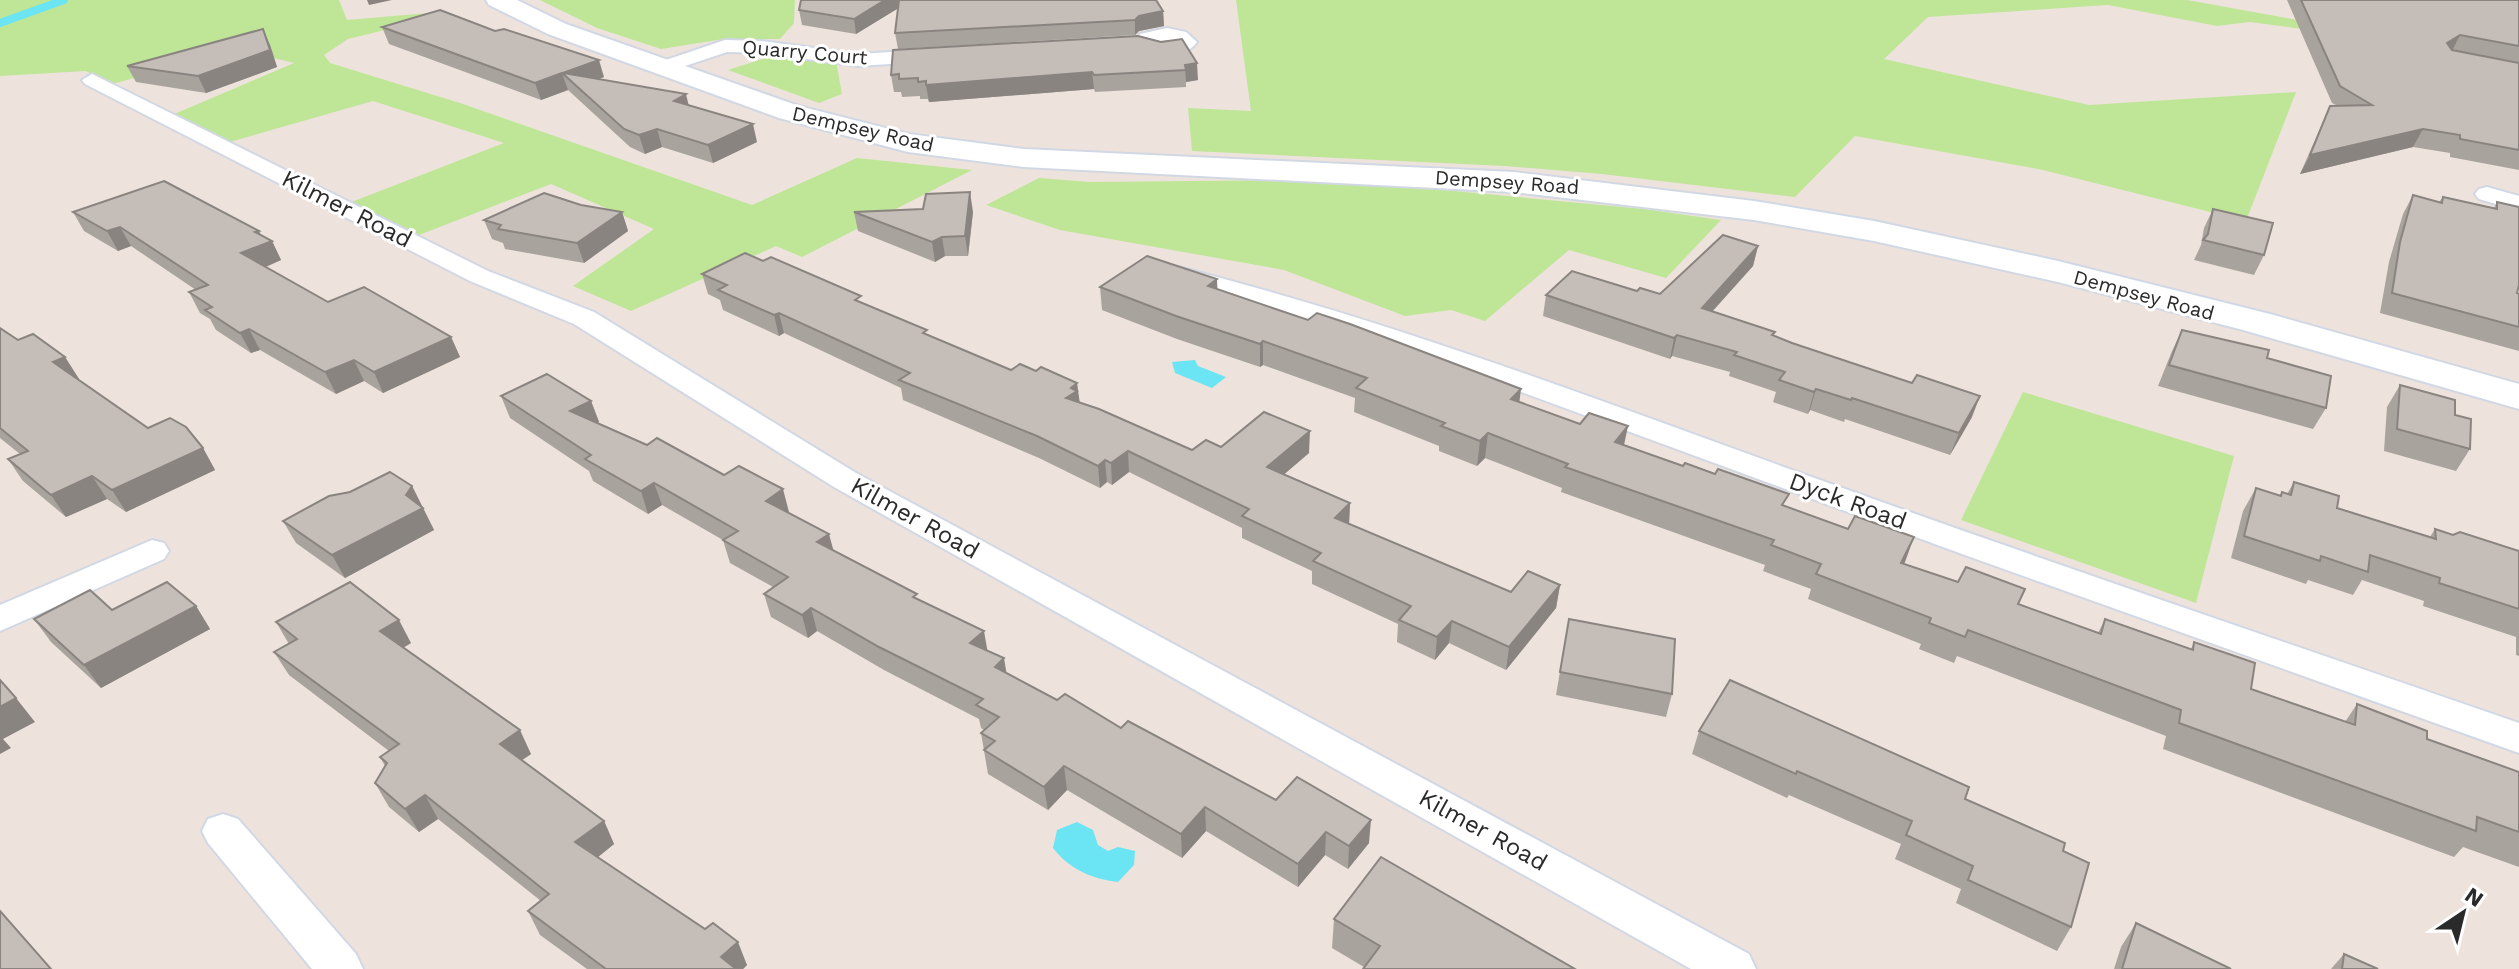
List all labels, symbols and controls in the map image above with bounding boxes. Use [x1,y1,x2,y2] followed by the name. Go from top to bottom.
[741,35,869,69] street label: Quarry Court
[790,101,936,157] street label: Dempsey Road
[277,164,417,254] street label: Kilmer Road
[1434,165,1580,199] street label: Dempsey Road
[2071,265,2217,325] street label: Dempsey Road
[1785,467,1911,535] street label: Dyck Road
[846,471,984,565] street label: Kilmer Road
[1414,783,1552,877] street label: Kilmer Road
[2423,873,2503,953] north arrow
[2460,882,2488,912] text: N

